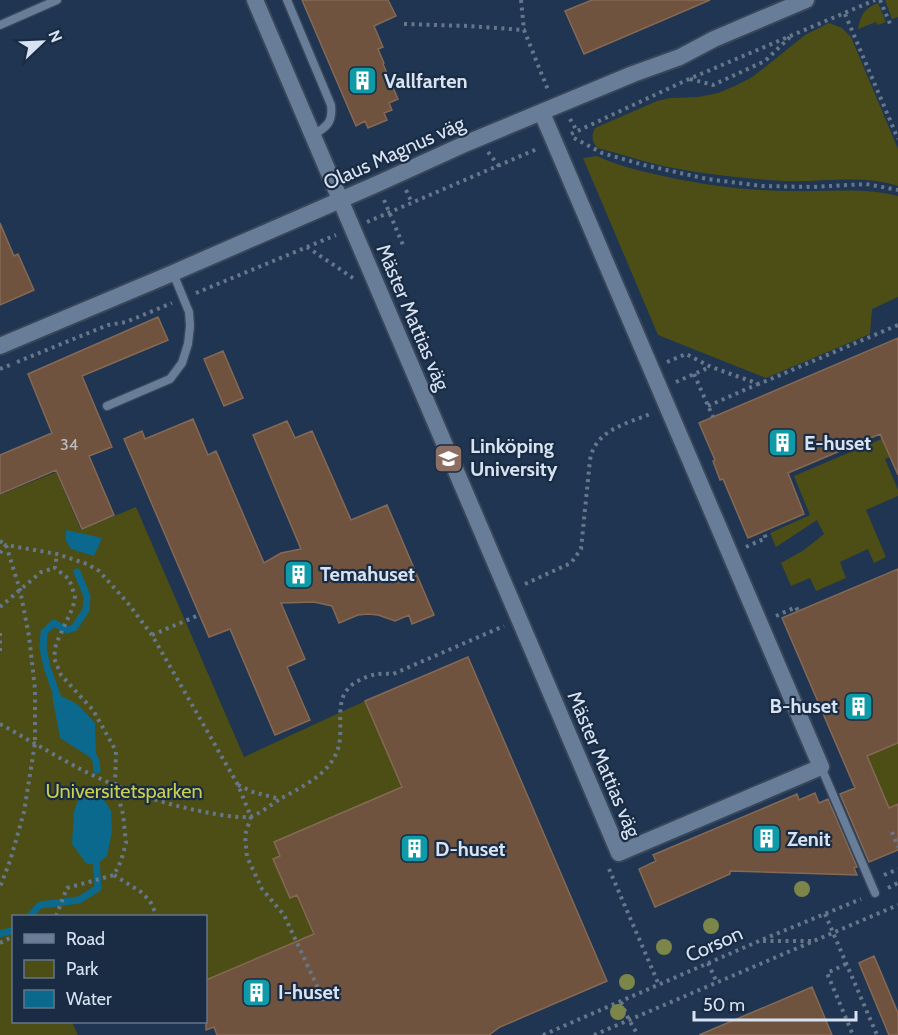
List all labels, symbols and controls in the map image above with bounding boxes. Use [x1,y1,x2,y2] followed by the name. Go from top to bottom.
[12,12,72,72] north arrow
[44,27,66,45] text: N
[347,65,379,97] building icon: Vallfarten
[384,69,467,93] place label: Vallfarten
[320,111,469,195] street label: Olaus Magnus väg
[371,240,455,395] street label: Mäster Mattias väg
[767,427,799,459] building icon: E-huset
[804,431,871,455] place label: E-huset
[470,434,558,481] place label: Linköping University
[60,435,78,454] house number: 34
[433,442,465,474] school or university icon: Linköping University
[283,558,315,590] building icon: Temahuset
[320,562,415,586] place label: Temahuset
[562,687,646,842] street label: Mäster Mattias väg
[843,690,875,722] building icon: B-huset
[770,694,838,718] place label: B-huset
[45,779,203,803] park label: Universitetsparken
[750,823,782,855] building icon: Zenit
[787,827,831,851] place label: Zenit
[398,833,430,865] building icon: D-huset
[435,837,505,861] place label: D-huset
[12,915,207,1023] legend
[682,921,746,967] street label: Corson
[66,928,105,950] text: Road
[66,958,99,980] text: Park
[241,976,273,1008] building icon: I-huset
[278,980,340,1004] place label: I-huset
[694,984,856,1022] scale bar
[66,988,112,1010] text: Water
[703,994,745,1016] text: 50 m

